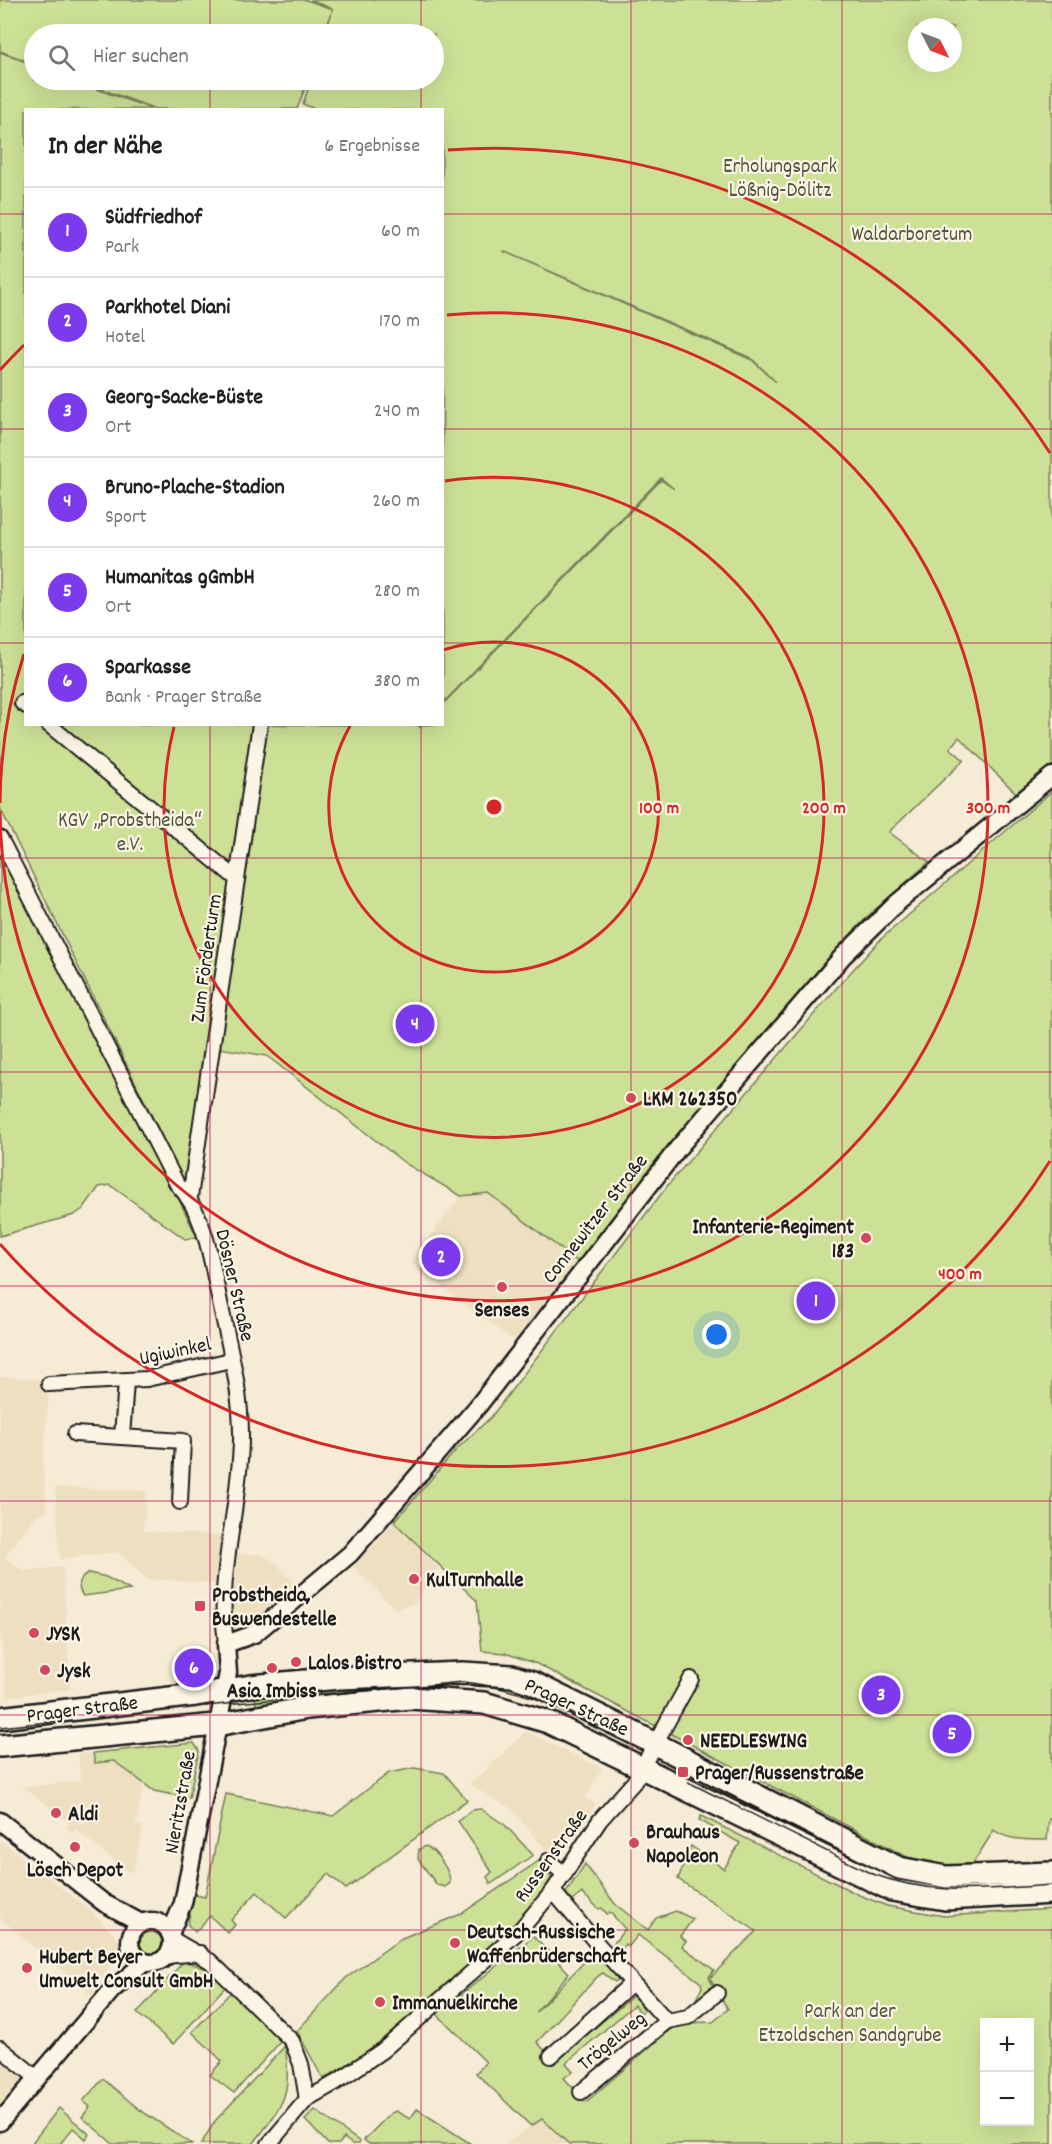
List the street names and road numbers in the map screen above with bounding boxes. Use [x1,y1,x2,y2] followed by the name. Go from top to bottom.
[184,892,232,1025] street label: Zum Förderturm
[536,1149,657,1291] street label: Connewitzer Straße
[206,1227,261,1345] street label: Dösner Straße
[137,1331,214,1375] street label: Ugiwinkel
[519,1671,633,1746] street label: Prager Straße
[25,1689,140,1733] street label: Prager Straße
[158,1749,206,1856] street label: Nieritzstraße
[508,1804,597,1910] street label: Russenstraße
[572,2005,654,2079] street label: Trögelweg

